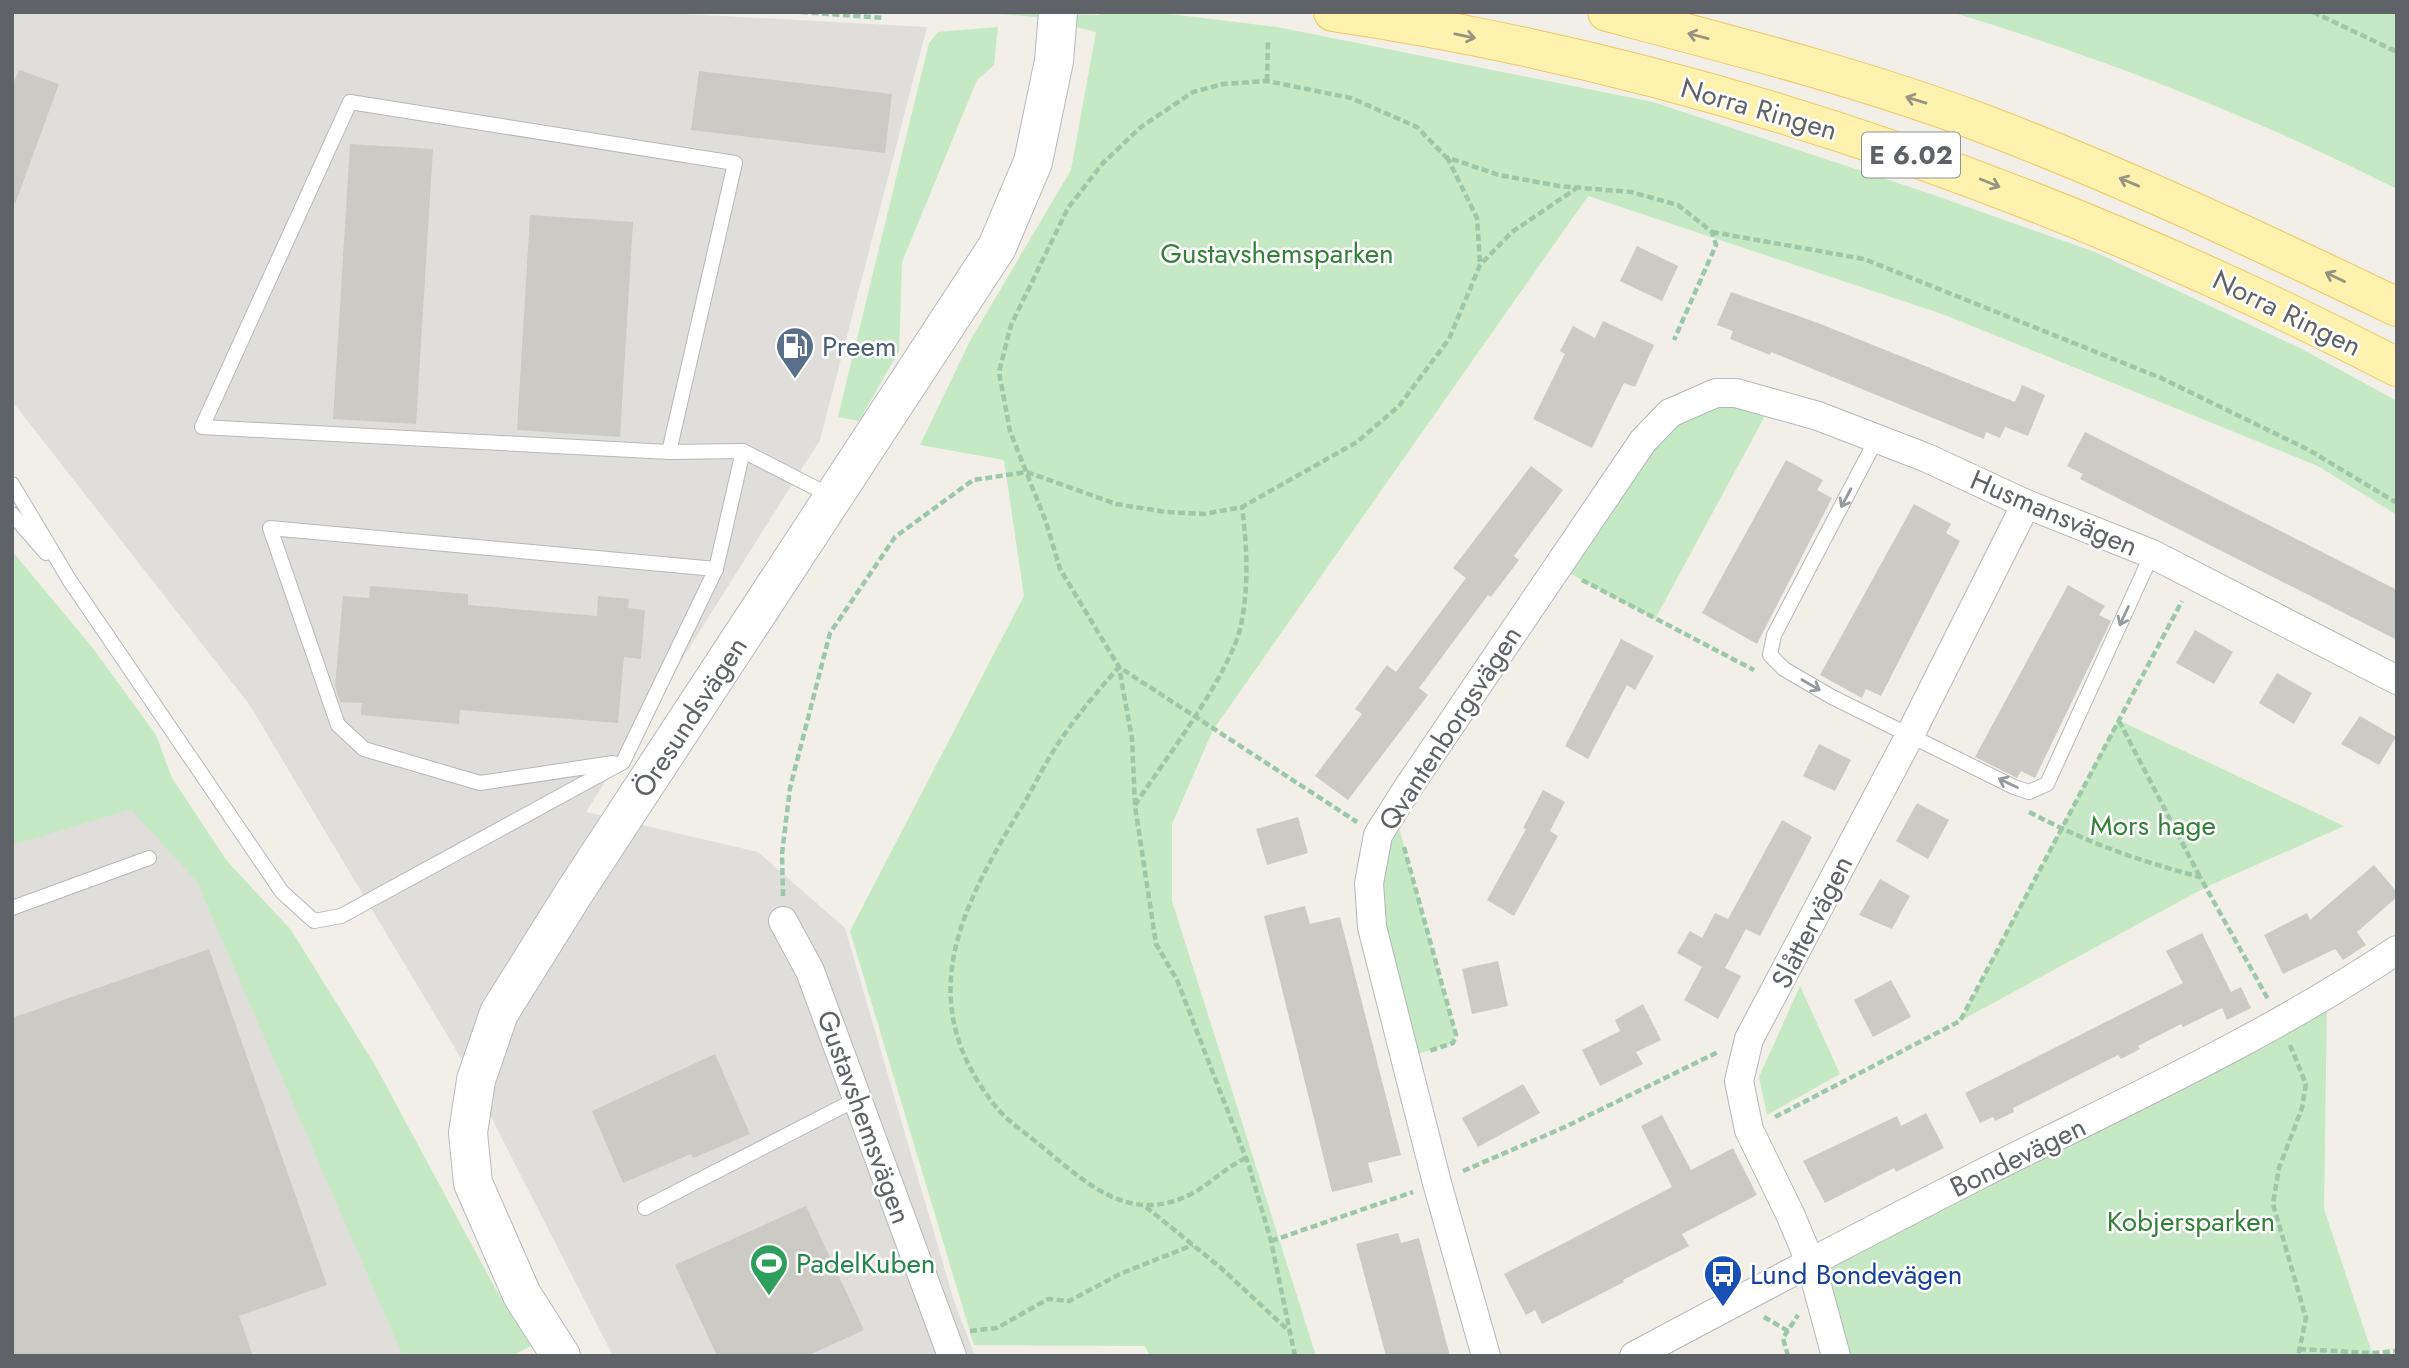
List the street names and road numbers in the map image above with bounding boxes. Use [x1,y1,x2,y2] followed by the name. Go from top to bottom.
[1676,67,1842,151] street label: Norra Ringen
[1862,132,1960,178] road number: E 6.02
[2206,259,2368,367] street label: Norra Ringen
[1964,459,2144,567] street label: Husmansvägen
[1368,617,1532,839] street label: Qvantenborgsvägen
[623,628,757,806] street label: Öresundsvägen
[1761,848,1863,996] street label: Slåttervägen
[806,1005,922,1229] street label: Gustavshemsvägen
[1943,1106,2093,1208] street label: Bondevägen

